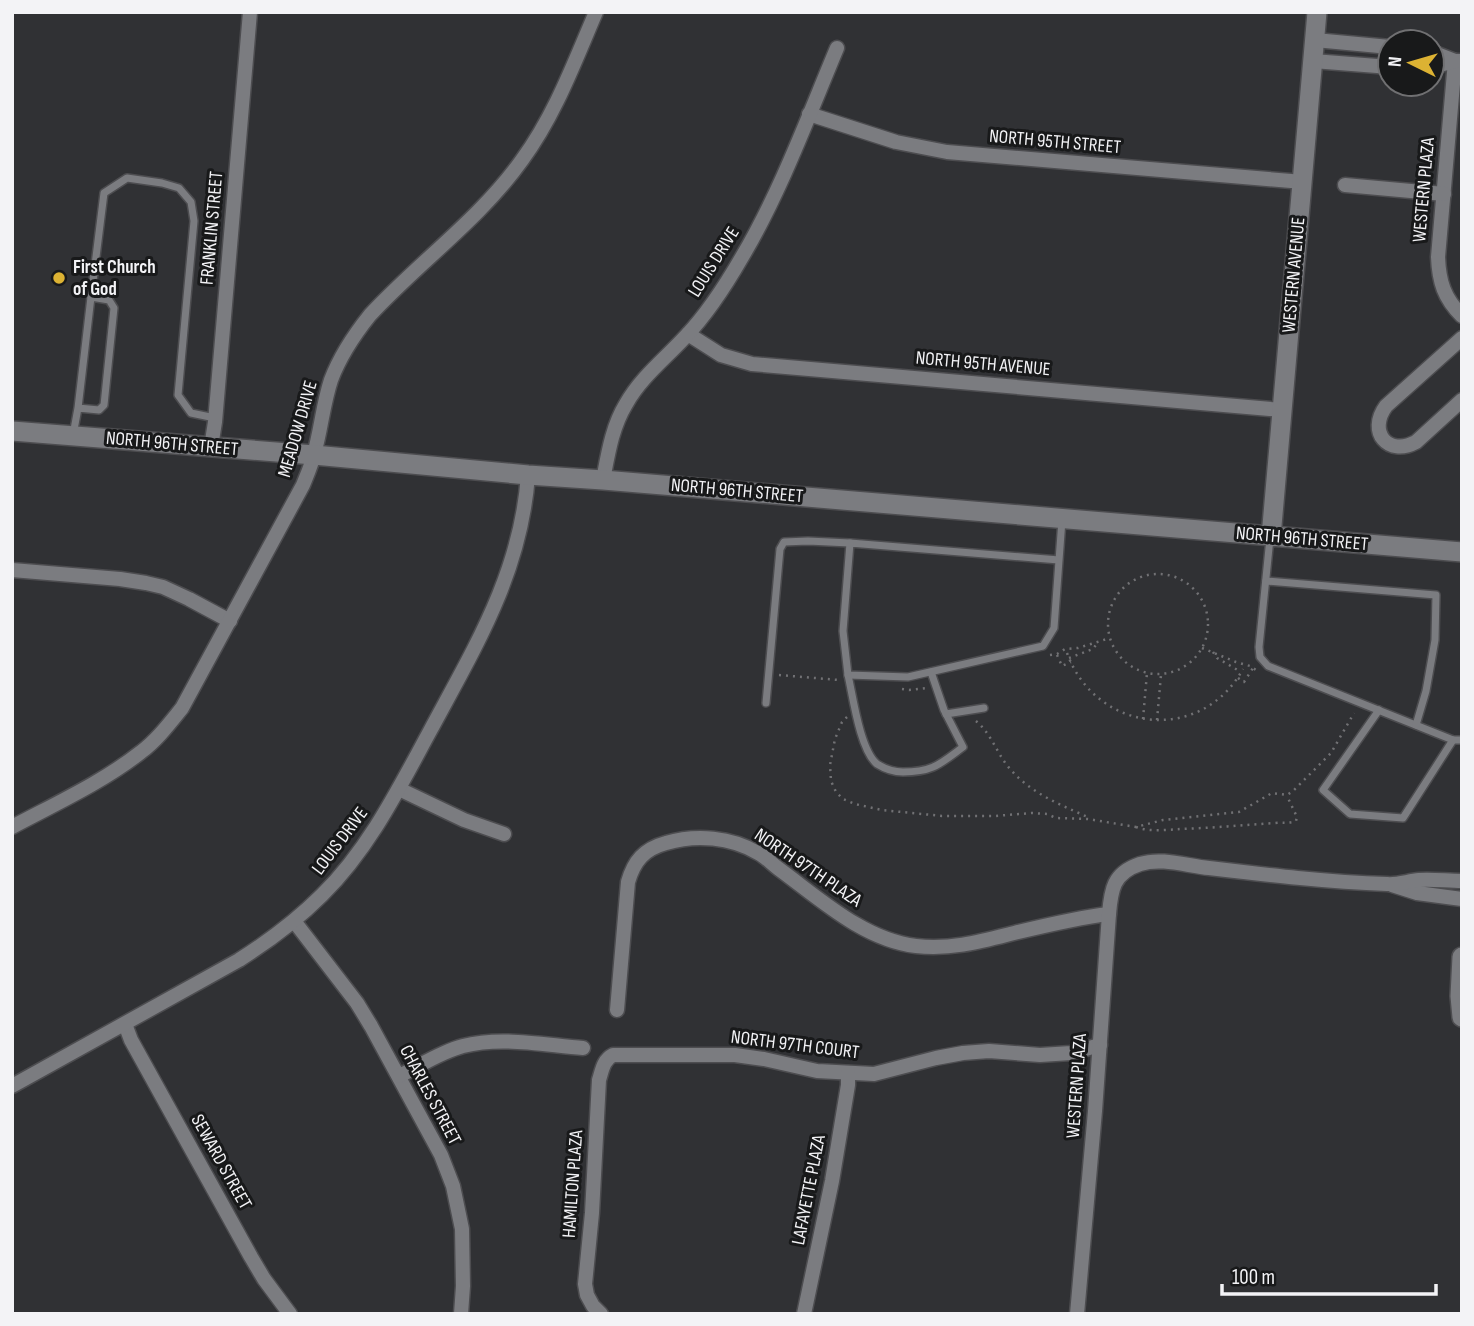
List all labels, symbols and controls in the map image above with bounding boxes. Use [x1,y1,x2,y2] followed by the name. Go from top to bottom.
[1376,28,1446,98] north arrow
[1384,56,1407,68] text: N
[988,125,1122,159] street label: NORTH 95TH STREET
[1408,136,1440,243] street label: WESTERN PLAZA
[196,170,228,286] street label: FRANKLIN STREET
[1277,216,1311,334] street label: WESTERN AVENUE
[683,222,745,302] street label: LOUIS DRIVE
[73,256,156,301] place label: First Church of God
[51,270,67,286] marker: First Church of God
[915,347,1051,381] street label: NORTH 95TH AVENUE
[273,378,323,480] street label: MEADOW DRIVE
[105,427,239,461] street label: NORTH 96TH STREET
[670,474,804,508] street label: NORTH 96TH STREET
[1235,522,1369,556] street label: NORTH 96TH STREET
[307,803,373,879] street label: LOUIS DRIVE
[750,824,867,913] street label: NORTH 97TH PLAZA
[730,1026,861,1064] street label: NORTH 97TH COURT
[1062,1032,1092,1139] street label: WESTERN PLAZA
[394,1041,466,1149] street label: CHARLES STREET
[185,1110,257,1214] street label: SEWARD STREET
[558,1129,588,1239] street label: HAMILTON PLAZA
[787,1132,831,1247] street label: LAFAYETTE PLAZA
[1222,1252,1436,1296] scale bar
[1232,1265,1275,1290] text: 100 m

